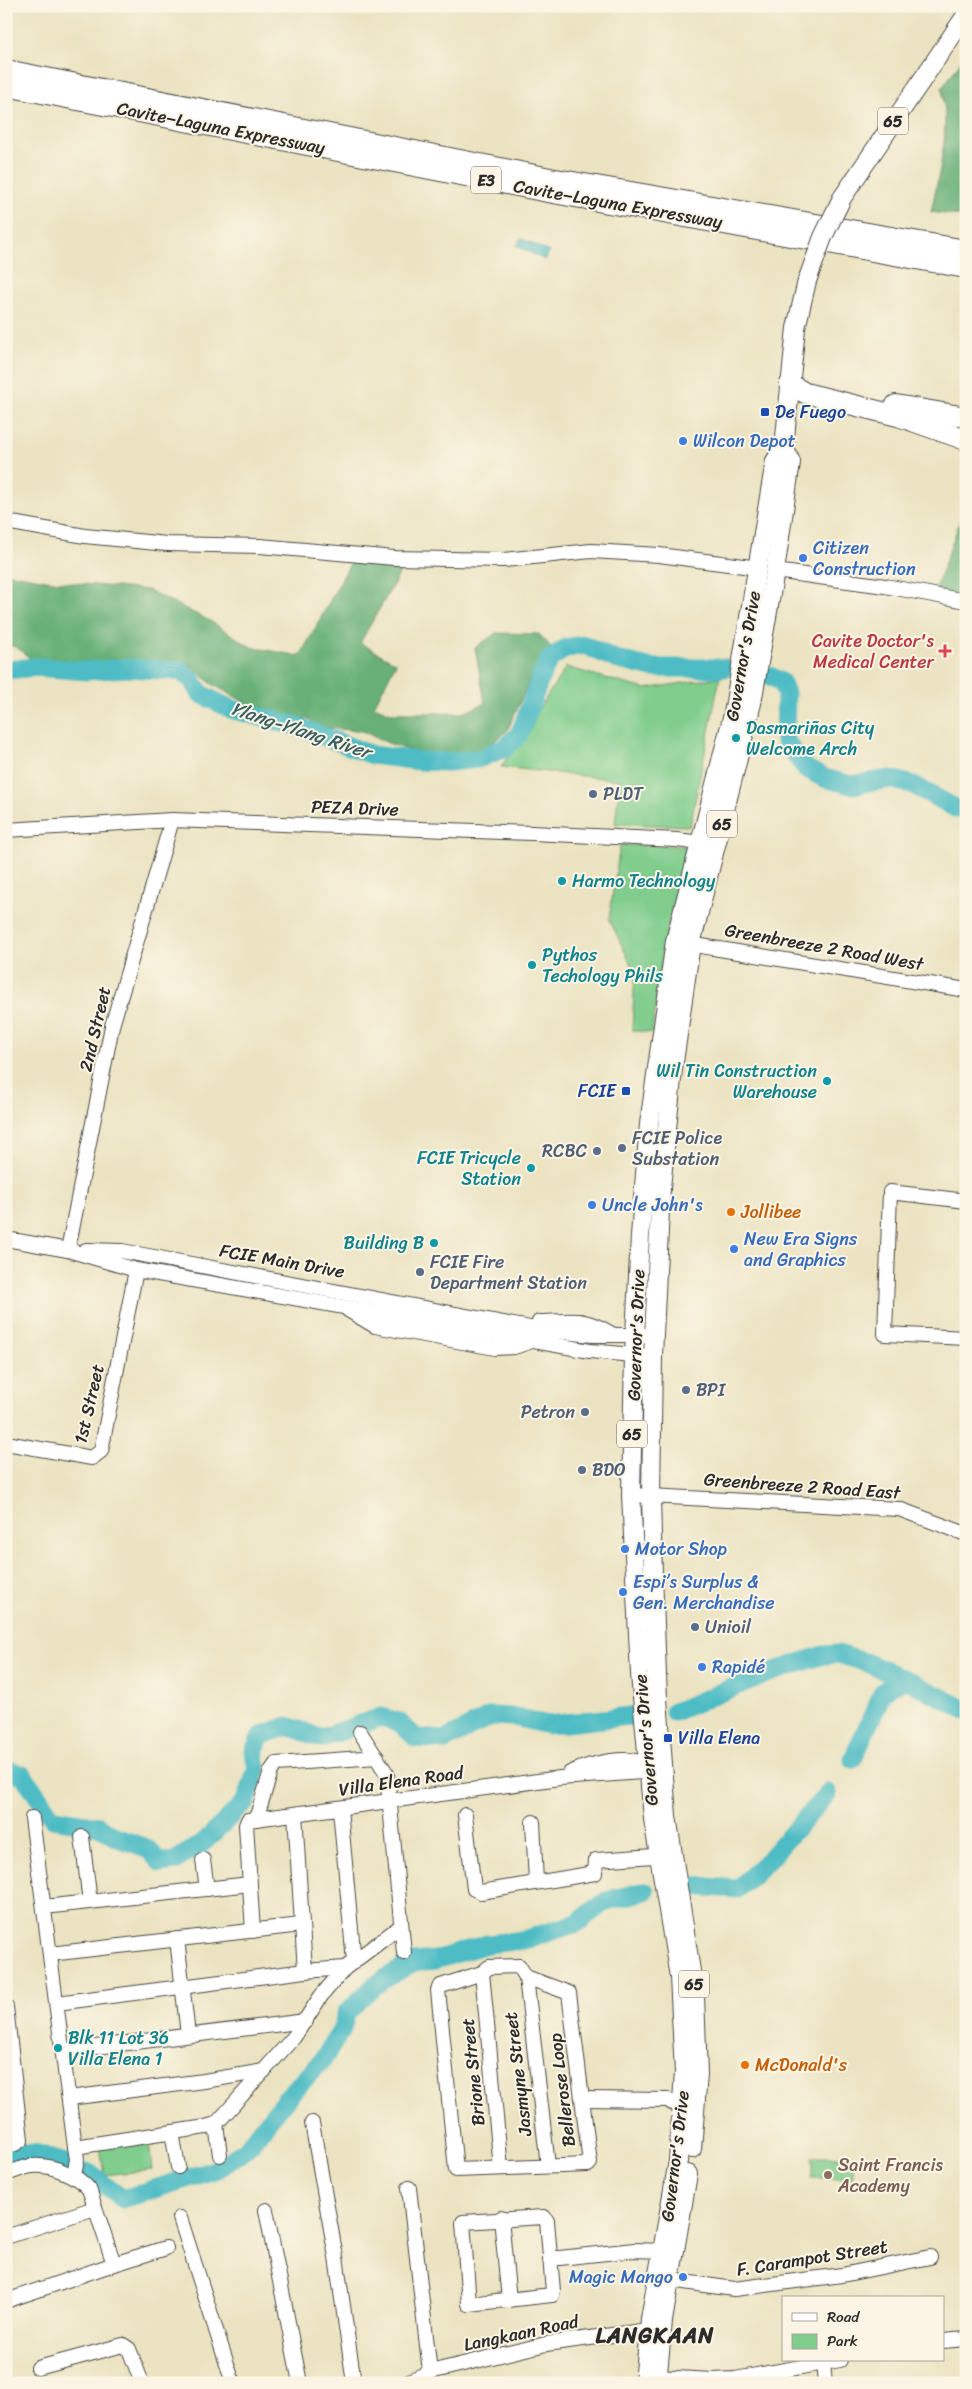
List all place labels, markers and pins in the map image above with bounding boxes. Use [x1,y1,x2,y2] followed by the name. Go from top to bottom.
[775,396,846,428] place label: De Fuego
[759,406,771,418] marker: De Fuego
[693,425,796,457] place label: Wilcon Depot
[677,435,689,447] marker: Wilcon Depot
[813,532,916,585] place label: Citizen Construction
[797,552,809,564] marker: Citizen Construction
[812,625,936,678] place label: Cavite Doctor's Medical Center
[938,644,952,658] marker: Cavite Doctor's Medical Center
[746,712,875,765] place label: Dasmariñas City Welcome Arch
[730,732,742,744] marker: Dasmariñas City Welcome Arch
[603,778,644,810] place label: PLDT
[587,788,599,800] marker: PLDT
[572,865,716,897] place label: Harmo Technology
[556,875,568,887] marker: Harmo Technology
[542,939,664,992] place label: Pythos Techology Phils
[526,959,538,971] marker: Pythos Techology Phils
[656,1055,817,1108] place label: Wil Tin Construction Warehouse
[578,1075,617,1107] place label: FCIE
[821,1075,833,1087] marker: Wil Tin Construction Warehouse
[620,1085,632,1097] marker: FCIE
[632,1122,722,1175] place label: FCIE Police Substation
[542,1135,588,1167] place label: RCBC
[417,1142,521,1195] place label: FCIE Tricycle Station
[616,1142,628,1154] marker: FCIE Police Substation
[591,1145,603,1157] marker: RCBC
[525,1162,537,1174] marker: FCIE Tricycle Station
[602,1189,703,1221] place label: Uncle John's
[740,1196,801,1228] place label: Jollibee
[586,1199,598,1211] marker: Uncle John's
[725,1206,737,1218] marker: Jollibee
[744,1223,858,1276] place label: New Era Signs and Graphics
[344,1227,424,1259] place label: Building B
[428,1237,440,1249] marker: Building B
[728,1243,740,1255] marker: New Era Signs and Graphics
[430,1246,587,1299] place label: FCIE Fire Department Station
[414,1266,426,1278] marker: FCIE Fire Department Station
[696,1374,727,1406] place label: BPI
[680,1384,692,1396] marker: BPI
[521,1396,575,1428] place label: Petron
[579,1406,591,1418] marker: Petron
[592,1454,626,1486] place label: BDO
[576,1464,588,1476] marker: BDO
[635,1533,728,1565] place label: Motor Shop
[619,1543,631,1555] marker: Motor Shop
[633,1566,774,1619] place label: Espi’s Surplus & Gen. Merchandise
[617,1586,629,1598] marker: Espi’s Surplus & Gen. Merchandise
[705,1611,752,1643] place label: Unioil
[689,1621,701,1633] marker: Unioil
[712,1651,765,1683] place label: Rapidé
[696,1661,708,1673] marker: Rapidé
[678,1722,760,1754] place label: Villa Elena
[662,1732,674,1744] marker: Villa Elena
[68,2022,169,2075] place label: Blk 11 Lot 36 Villa Elena 1
[52,2042,64,2054] marker: Blk 11 Lot 36 Villa Elena 1
[755,2049,848,2081] place label: McDonald's
[739,2059,751,2071] marker: McDonald's
[837,2149,943,2202] place label: Saint Francis Academy
[822,2169,834,2181] marker: Saint Francis Academy
[569,2261,673,2293] place label: Magic Mango
[677,2271,689,2283] marker: Magic Mango

